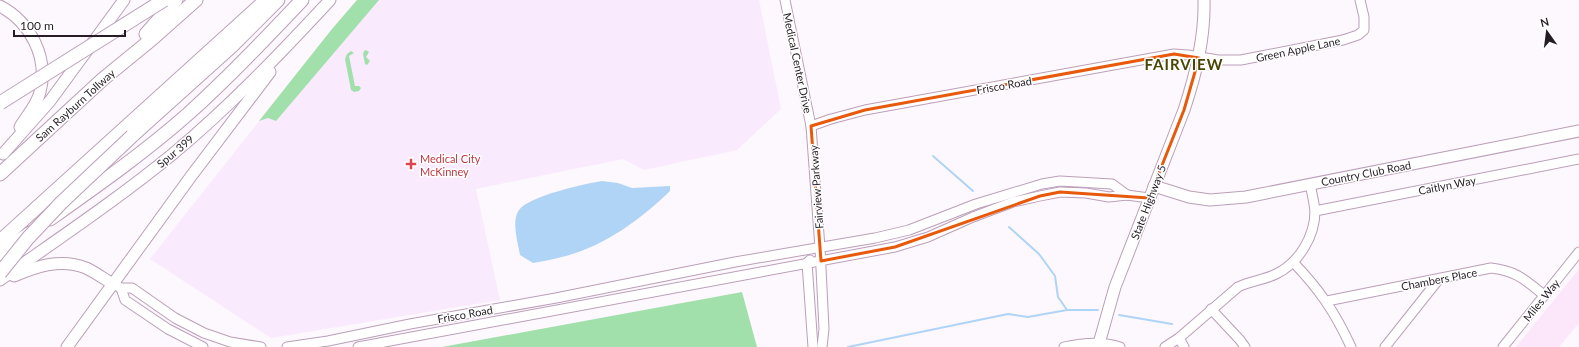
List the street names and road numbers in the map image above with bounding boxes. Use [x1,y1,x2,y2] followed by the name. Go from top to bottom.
[781,12,815,115] street label: Medical Center Drive
[1255,34,1342,64] street label: Green Apple Lane
[33,66,118,144] street label: Sam Rayburn Tollway
[975,74,1033,96] street label: Frisco Road
[154,132,196,170] street label: Spur 399
[807,144,825,229] street label: Fairview Parkway
[1320,158,1412,188] street label: Country Club Road
[1128,163,1168,241] street label: State Highway 5
[1417,173,1477,197] street label: Caitlyn Way
[1400,265,1478,293] street label: Chambers Place
[1520,276,1562,324] street label: Miles Way
[436,303,494,325] street label: Frisco Road

